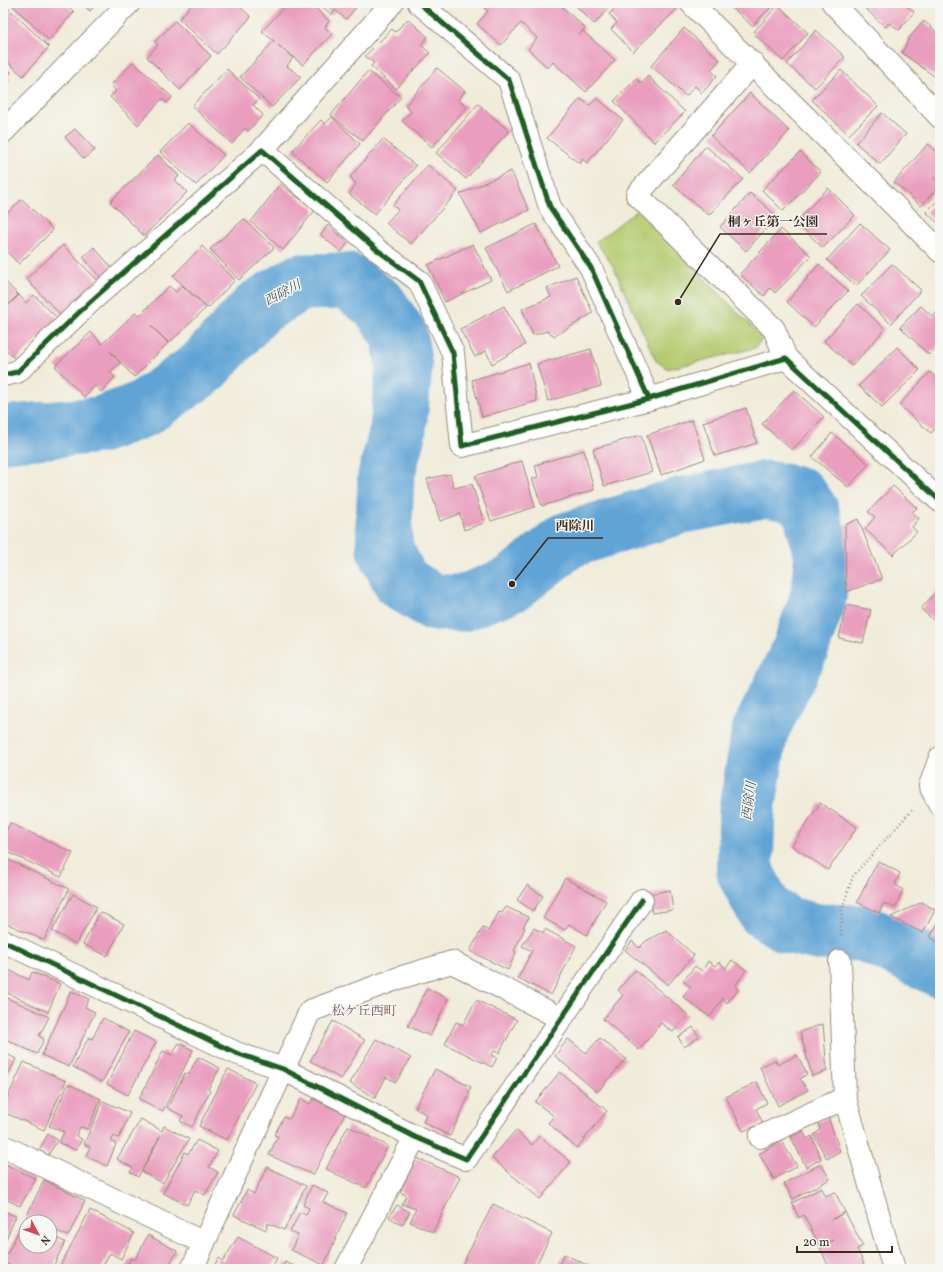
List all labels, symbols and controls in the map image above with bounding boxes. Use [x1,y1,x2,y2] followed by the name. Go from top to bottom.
[720,209,827,234] callout: 桐ヶ丘第一公園
[727,214,819,232] text: 桐ヶ丘第一公園
[262,276,306,311] water label: 西除川
[548,513,603,538] callout: 西除川
[555,518,595,536] text: 西除川
[739,779,762,821] water label: 西除川
[331,1003,397,1021] district label: 松ケ丘西町
[18,1214,58,1254] north arrow
[797,1228,892,1254] scale bar
[36,1232,53,1248] text: N
[803,1235,830,1251] text: 20 m

